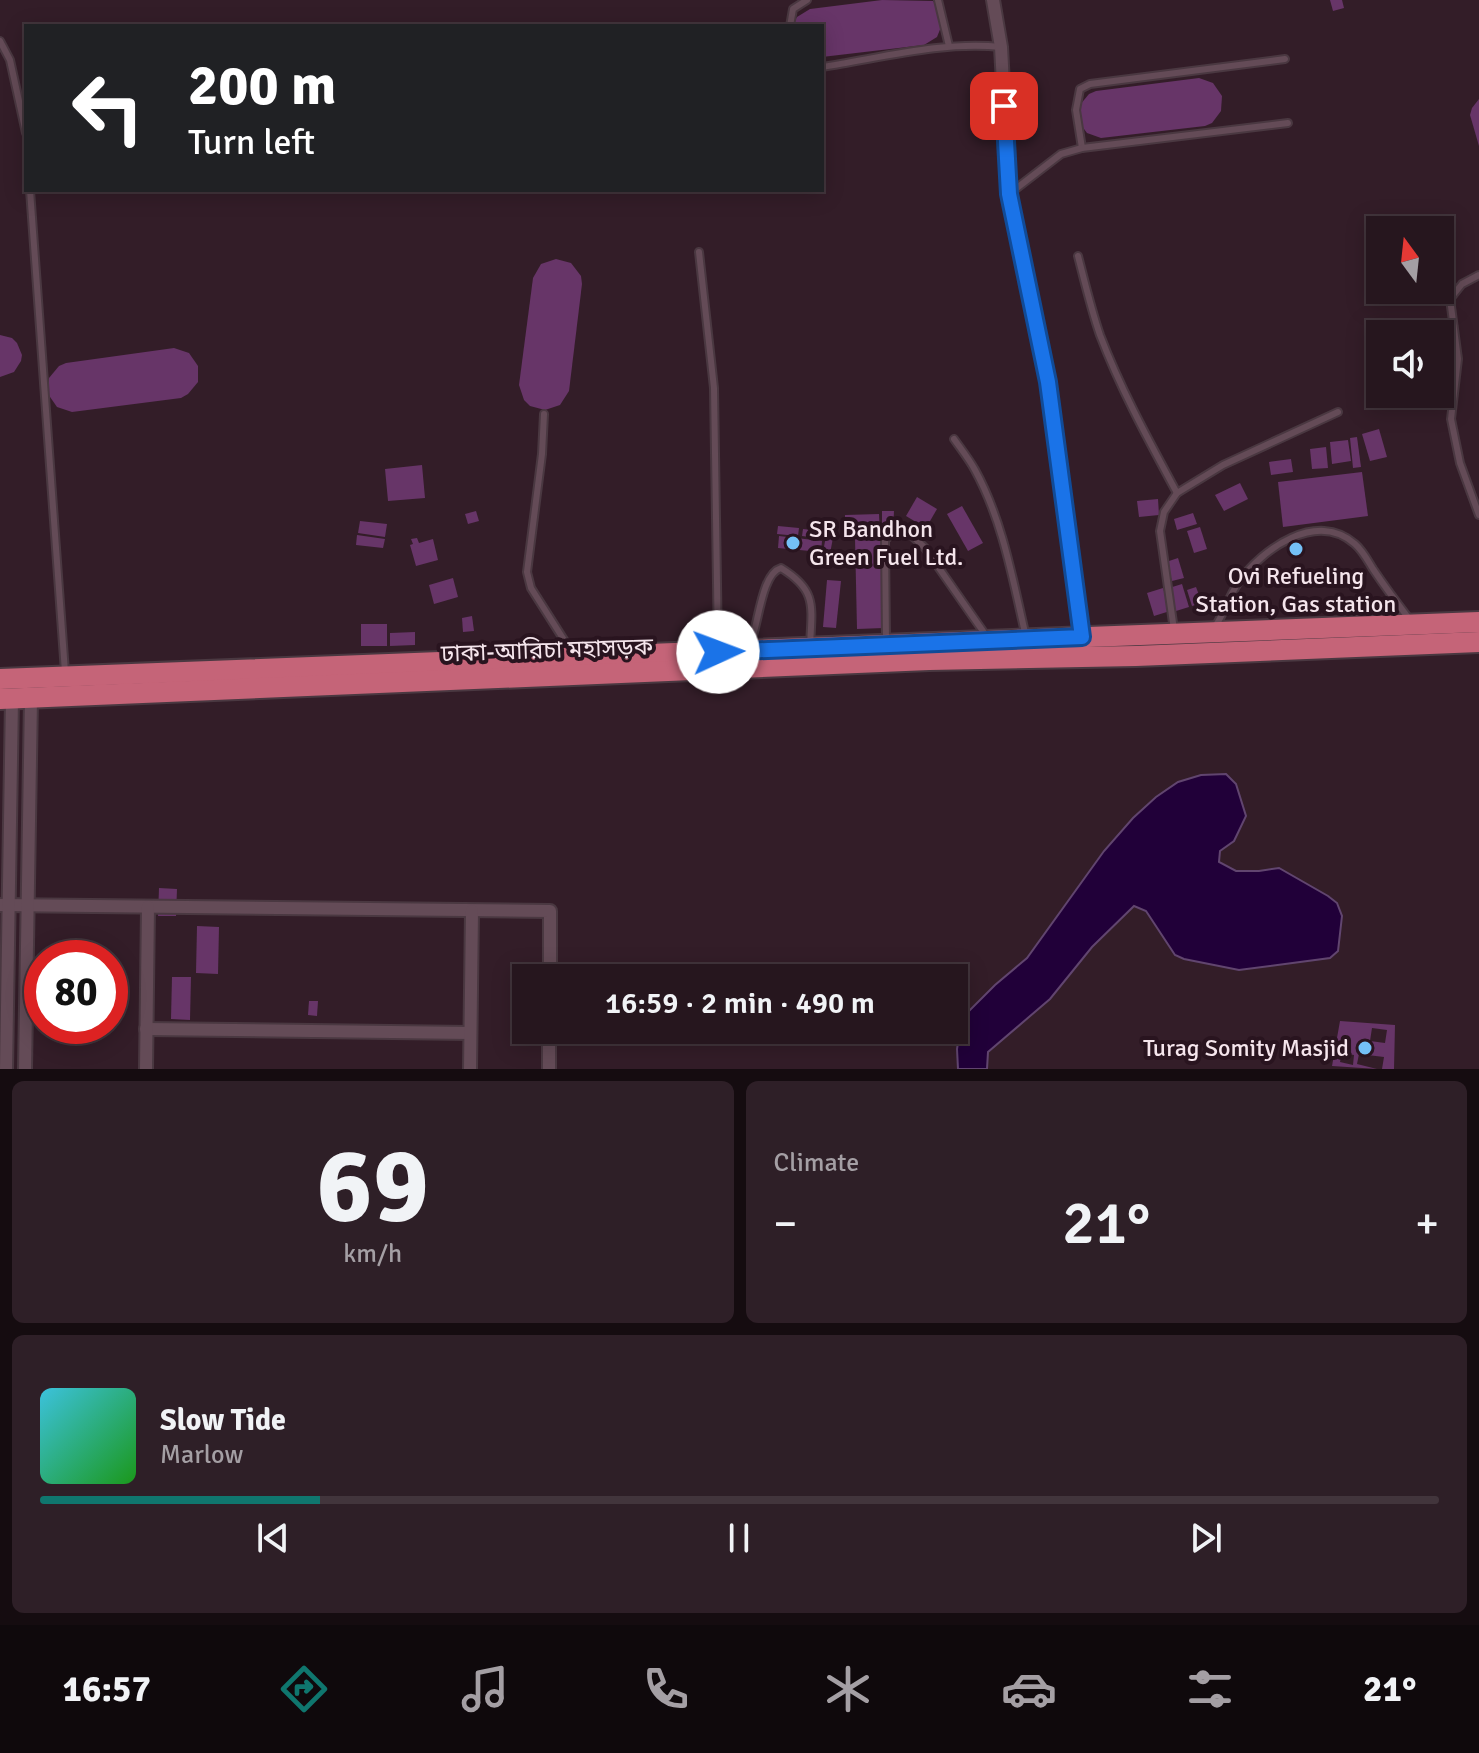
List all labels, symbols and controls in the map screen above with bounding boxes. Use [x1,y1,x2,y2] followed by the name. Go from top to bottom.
[188,51,336,120] text: 200 m
[56,56,160,160] icon: left
[970,72,1038,140] pin
[982,84,1026,128] icon: arrive
[188,120,315,165] text: Turn left
[1366,216,1454,304] north arrow
[1366,216,1454,408] map controls
[1366,320,1454,408] button: sound
[809,514,963,572] place label: SR Bandhon Green Fuel Ltd.
[784,534,802,552] marker: SR Bandhon Green Fuel Ltd.
[1287,540,1305,558] marker: Ovi Refueling Station, Gas station
[1196,561,1396,619] place label: Ovi Refueling Station, Gas station
[676,610,760,694] position arrow
[440,631,654,669] street label: ঢাকা-আরিচা মহাসড়ক
[24,940,128,1044] speed limit sign: 80
[605,985,875,1022] text: 16:59 · 2 min · 490 m
[1143,1033,1349,1063] place label: Turag Somity Masjid
[1356,1039,1374,1057] marker: Turag Somity Masjid
[317,1122,429,1250] text: 69
[774,1147,859,1179] text: Climate
[1062,1187,1150,1261] text: 21°
[774,1197,797,1251] text: −
[1415,1197,1439,1251] text: +
[343,1238,402,1270] text: km/h
[160,1402,286,1439] text: Slow Tide
[160,1439,243,1471] text: Marlow
[251,1516,295,1560] icon: previous
[717,1516,761,1560] icon: pause
[1184,1516,1228,1560] icon: next
[276,1661,332,1717] icon: directions
[457,1661,513,1717] icon: music
[638,1661,694,1717] icon: phone
[820,1661,876,1717] icon: climate
[1001,1661,1057,1717] icon: car
[1182,1661,1238,1717] icon: filters
[63,1667,151,1712] text: 16:57
[1363,1667,1416,1712] text: 21°

